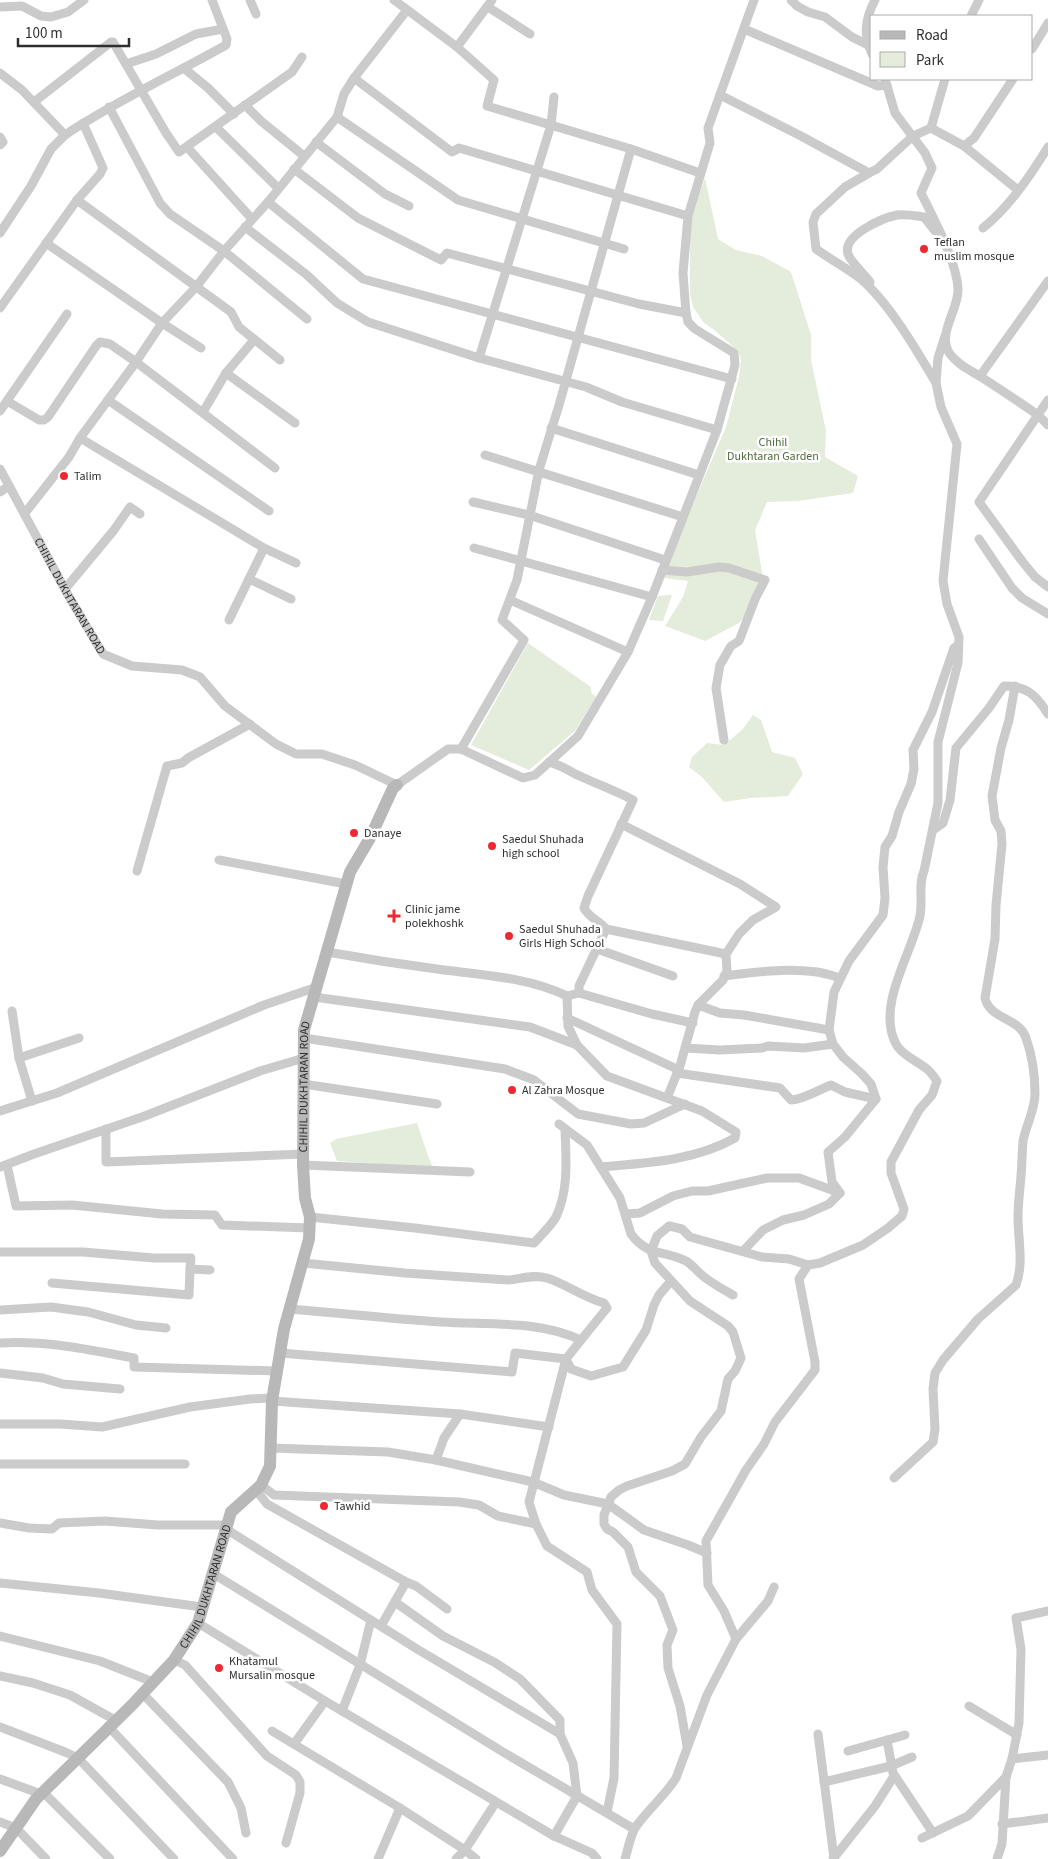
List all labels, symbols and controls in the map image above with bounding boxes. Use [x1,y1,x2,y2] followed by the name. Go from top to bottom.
[18,15,129,47] scale bar
[870,15,1033,80] legend
[25,23,63,44] text: 100 m
[916,25,948,46] text: Road
[916,50,945,71] text: Park
[934,234,1015,265] place label: Teflan muslim mosque
[918,243,930,255] marker: Teflan muslim mosque
[727,434,819,465] park label: Chihil Dukhtaran Garden
[74,468,102,485] place label: Talim
[58,470,70,482] marker: Talim
[30,535,109,658] street label: CHIHIL DUKHTARAN ROAD
[364,825,402,842] place label: Danaye
[348,827,360,839] marker: Danaye
[502,831,584,862] place label: Saedul Shuhada high school
[486,840,498,852] marker: Saedul Shuhada high school
[405,901,464,932] place label: Clinic jame polekhoshk
[387,909,401,923] marker: Clinic jame polekhoshk
[519,921,604,952] place label: Saedul Shuhada Girls High School
[503,930,515,942] marker: Saedul Shuhada Girls High School
[295,1019,315,1152] street label: CHIHIL DUKHTARAN ROAD
[522,1082,605,1099] place label: Al Zahra Mosque
[506,1084,518,1096] marker: Al Zahra Mosque
[334,1498,370,1515] place label: Tawhid
[318,1500,330,1512] marker: Tawhid
[175,1522,236,1652] street label: CHIHIL DUKHTARAN ROAD
[229,1653,315,1684] place label: Khatamul Mursalin mosque
[213,1662,225,1674] marker: Khatamul Mursalin mosque

